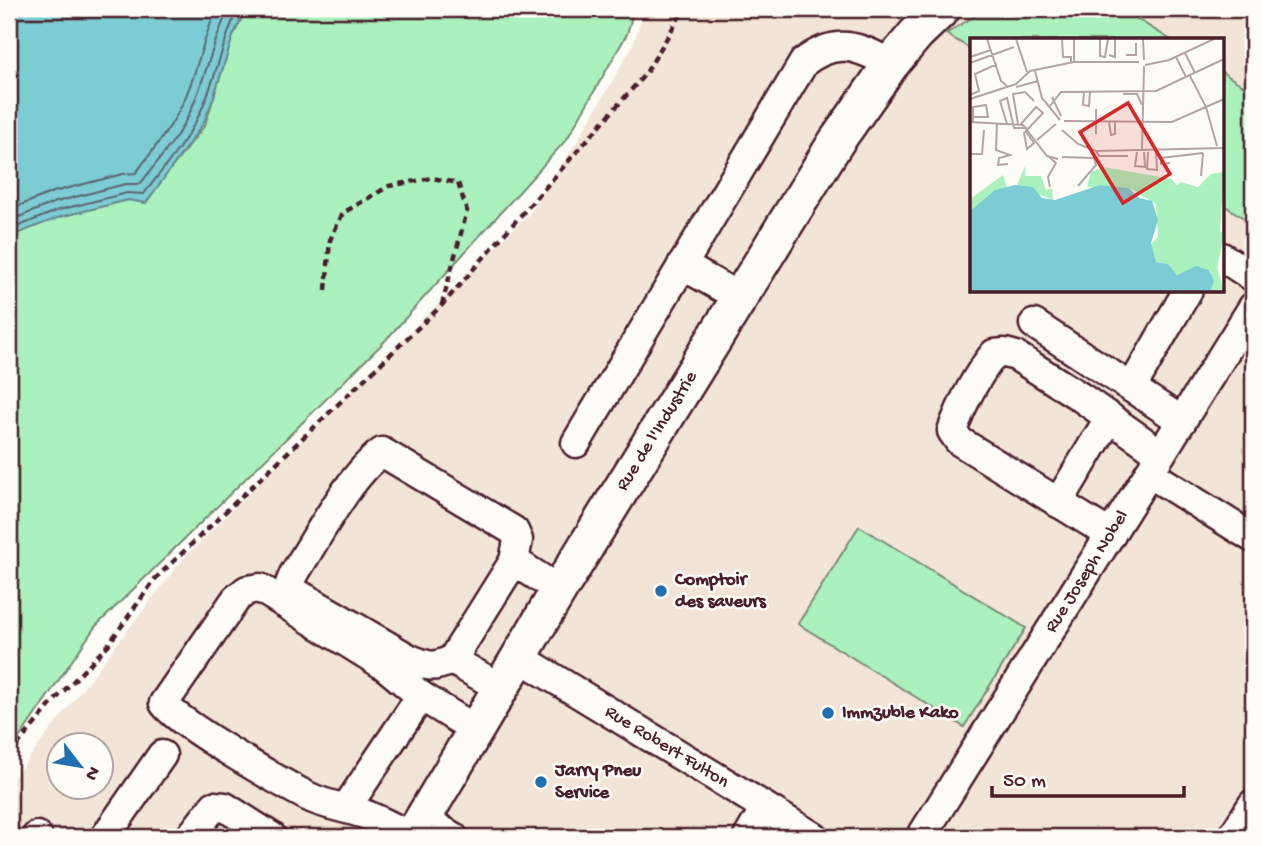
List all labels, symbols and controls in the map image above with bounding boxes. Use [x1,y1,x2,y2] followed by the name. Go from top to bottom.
[970,38,1224,292] inset map
[611,367,703,496] street label: Rue de l'Industrie
[1040,506,1134,637] street label: Rue Joseph Nobel
[674,569,767,614] place label: Comptoir des saveurs
[653,583,669,599] marker: Comptoir des saveurs
[600,700,733,794] street label: Rue Robert Fulton
[842,702,959,725] place label: Immzuble Kako
[820,705,836,721] marker: Immzuble Kako
[46,730,116,800] north arrow
[992,755,1185,799] scale bar
[554,760,641,805] place label: Jarry Pneu Service
[79,762,105,784] text: N
[1003,770,1046,795] text: 50 m
[533,774,549,790] marker: Jarry Pneu Service

